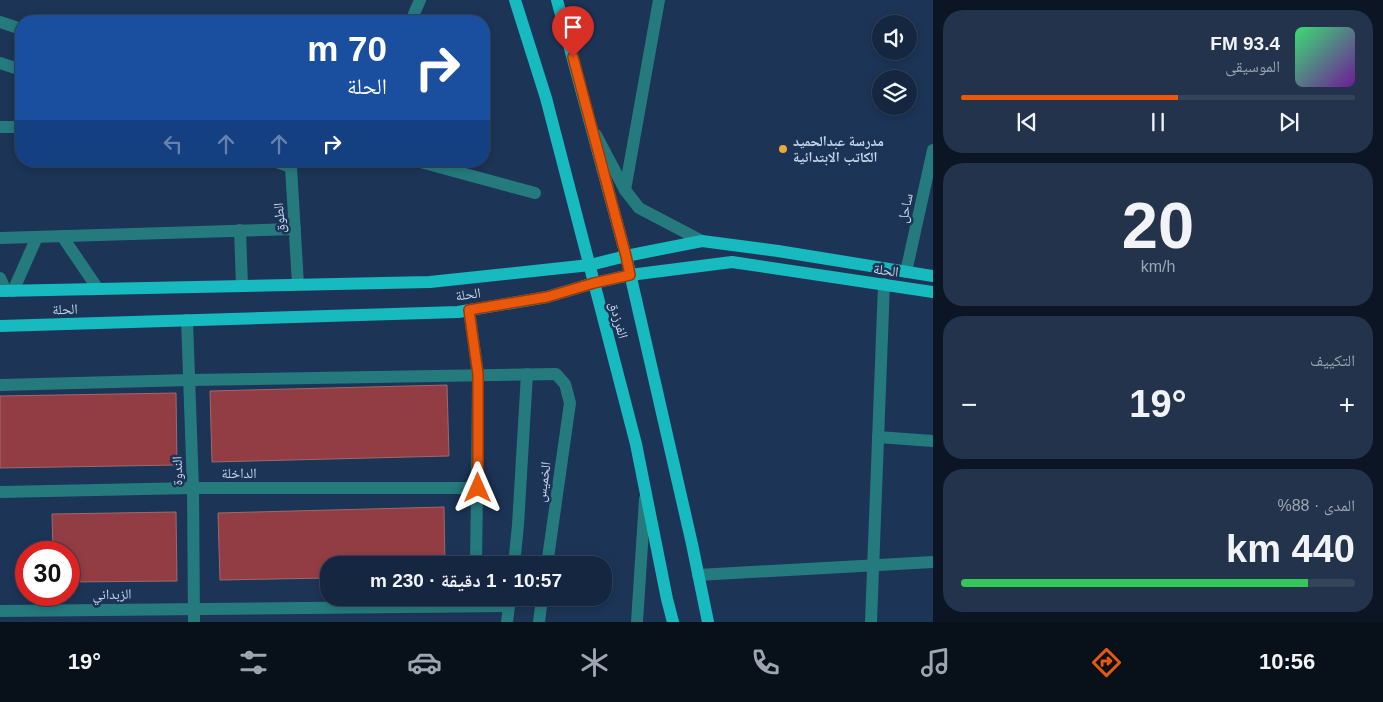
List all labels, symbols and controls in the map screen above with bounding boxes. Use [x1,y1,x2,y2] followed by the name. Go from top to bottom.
[552,6,594,57] pin
[559,13,587,41] icon: arrive
[872,15,917,115] map controls
[872,15,917,60] button: sound
[307,29,387,68] text: 70 m
[1210,33,1280,54] text: 93.4 FM
[405,35,470,100] icon: right
[1225,58,1280,75] text: الموسيقى
[872,70,917,115] button: layers
[347,74,387,99] text: الحلة
[1013,108,1041,136] icon: previous
[1144,108,1172,136] icon: pause
[1275,108,1303,136] icon: next
[159,130,187,158] icon: left
[212,130,240,158] icon: ahead
[265,130,293,158] icon: ahead
[318,130,346,158] icon: right
[793,133,884,166] place label: مدرسة عبدالحميد الكاتب الابتدائية
[777,143,789,155] marker: مدرسة عبدالحميد الكاتب الابتدائية
[1122,189,1194,262] text: 20
[894,192,917,225] street label: ساحل
[270,202,289,234] street label: الطوق
[1141,258,1175,275] text: km/h
[872,260,900,280] street label: الحلة
[454,284,482,304] street label: الحلة
[605,300,632,341] street label: الفرزدق
[52,301,78,317] street label: الحلة
[1310,352,1355,369] text: التكييف
[1129,383,1187,425] text: 19°
[961,389,977,420] text: −
[1339,389,1355,420] text: +
[169,456,186,486] street label: الندوة
[451,461,503,513] position arrow
[532,461,555,503] street label: الخميس
[222,465,256,481] street label: الداخلة
[1277,497,1355,514] text: المدى · 88%
[1226,528,1355,570] text: 440 km
[15,541,80,606] speed limit sign: 30
[370,570,562,591] text: 10:57 · 1 دقيقة · 230 m
[92,586,132,606] street label: الزبداني
[236,645,271,680] icon: filters
[407,645,442,680] icon: car
[577,645,612,680] icon: climate
[748,645,783,680] icon: phone
[918,645,953,680] icon: music
[1089,645,1124,680] icon: directions
[68,649,101,674] text: 19°
[1259,649,1315,674] text: 10:56

